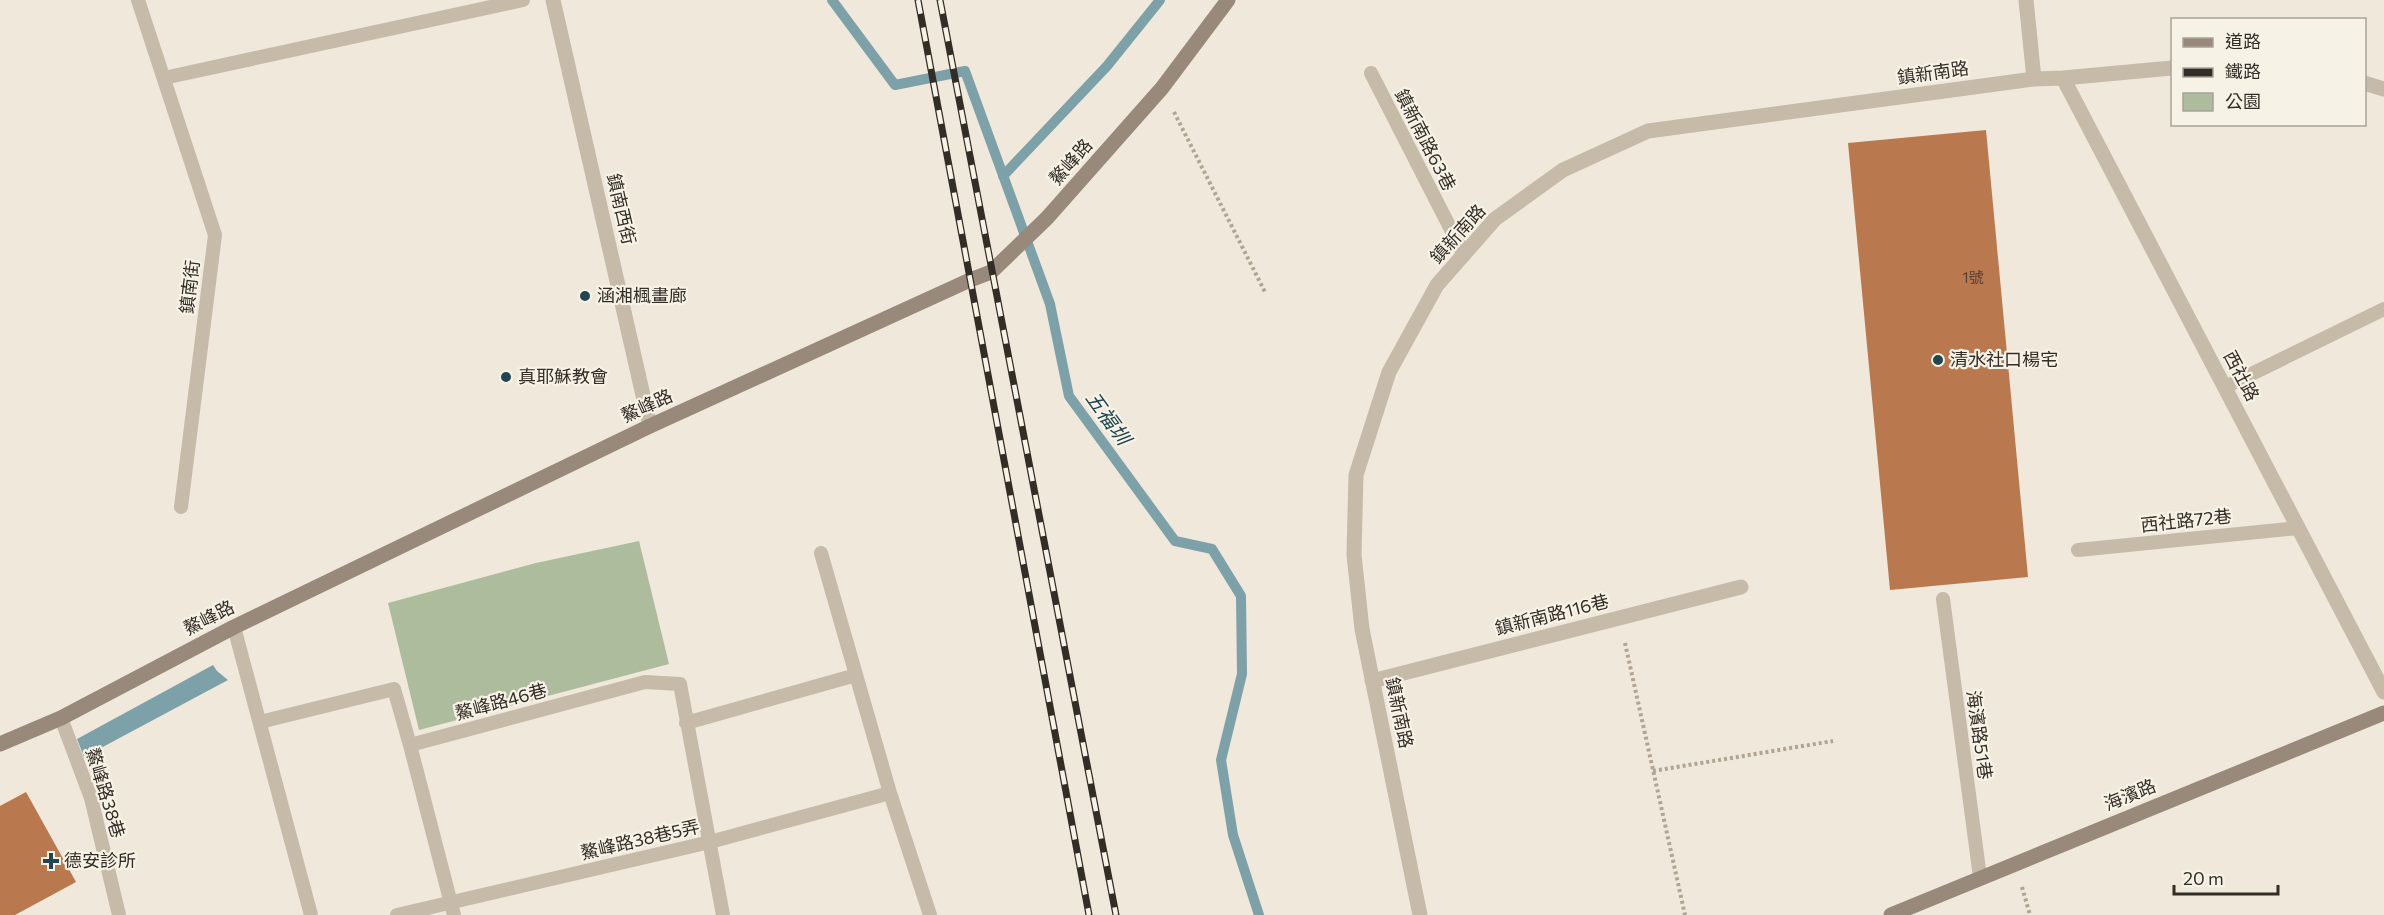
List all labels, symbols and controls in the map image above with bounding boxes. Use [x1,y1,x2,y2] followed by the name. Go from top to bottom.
[2171,18,2366,126] legend
[2225,30,2261,52] text: 道路
[1896,56,1970,88] street label: 鎮新南路
[2225,60,2261,82] text: 鐵路
[1391,85,1461,194] street label: 鎮新南路63巷
[2225,90,2261,112] text: 公園
[1044,134,1096,189] street label: 鰲峰路
[603,171,641,246] street label: 鎮南西街
[1425,199,1490,267] street label: 鎮新南路
[175,259,203,315] street label: 鎮南街
[1962,268,1984,286] house number: 1號
[597,284,687,306] place label: 涵湘楓畫廊
[578,289,592,303] marker: 涵湘楓畫廊
[2219,347,2264,405] street label: 西社路
[1950,348,2058,370] place label: 清水社口楊宅
[1931,353,1945,367] marker: 清水社口楊宅
[518,365,608,387] place label: 真耶穌教會
[499,370,513,384] marker: 真耶穌教會
[617,384,676,426] street label: 鰲峰路
[1081,386,1138,451] water label: 五福圳
[2139,504,2233,536] street label: 西社路72巷
[1493,589,1611,639] street label: 鎮新南路116巷
[179,595,238,639] street label: 鰲峰路
[1382,675,1418,750] street label: 鎮新南路
[453,678,549,724] street label: 鰲峰路46巷
[1963,689,1997,781] street label: 海濱路51巷
[82,745,130,840] street label: 鰲峰路38巷
[2100,774,2159,814] street label: 海濱路
[578,815,701,863] street label: 鰲峰路38巷5弄
[64,849,136,871] place label: 德安診所
[42,852,60,870] marker: 德安診所
[2174,858,2278,896] scale bar
[2183,867,2224,889] text: 20 m

